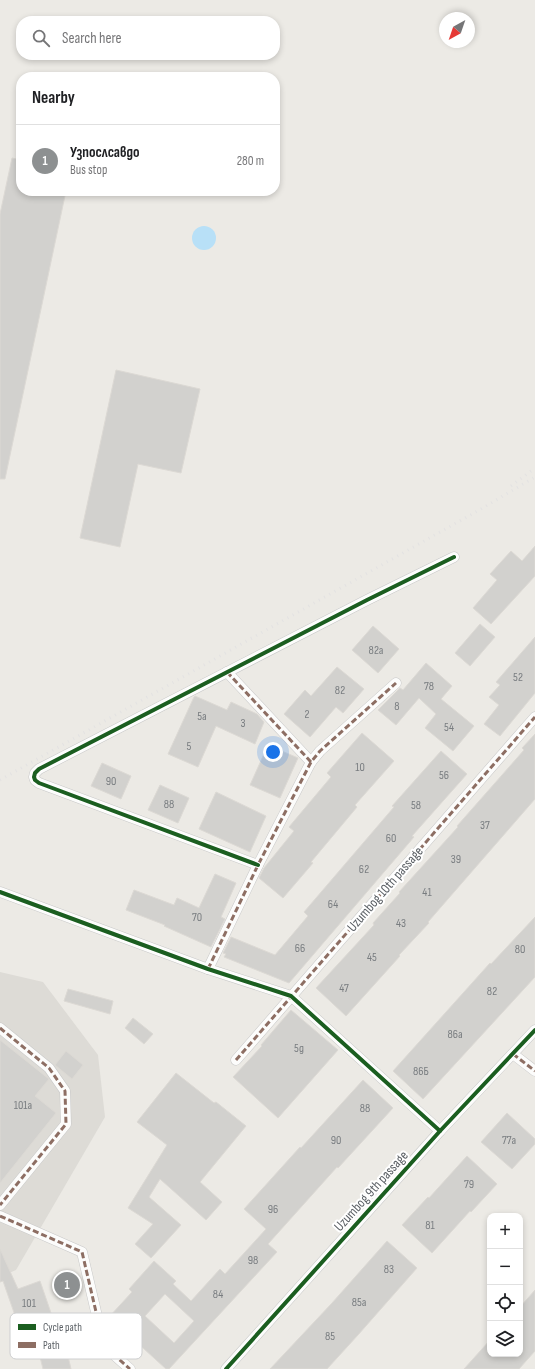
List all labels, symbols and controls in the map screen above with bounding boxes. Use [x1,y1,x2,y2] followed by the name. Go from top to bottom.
[439,12,475,48] north arrow
[16,16,280,60] search box
[30,27,52,49] icon: search
[62,29,122,48] text: Search here
[32,88,75,108] text: Nearby
[70,143,140,162] text: Узпослсавдо
[42,153,48,169] text: 1
[237,153,264,169] text: 280 m
[70,162,107,178] text: Bus stop
[369,643,384,658] house number: 82a
[513,670,523,685] house number: 52
[424,679,434,694] house number: 78
[335,683,345,698] house number: 82
[394,699,400,714] house number: 8
[305,707,310,722] house number: 2
[197,709,207,724] house number: 5a
[240,716,246,731] house number: 3
[444,720,454,735] house number: 54
[187,739,192,754] house number: 5
[263,742,283,762] your location
[355,760,365,775] house number: 10
[439,768,449,783] house number: 56
[106,774,116,789] house number: 90
[164,797,174,812] house number: 88
[411,798,421,813] house number: 58
[480,818,490,833] house number: 37
[386,831,396,846] house number: 60
[343,843,427,935] street label: Uzumbog 10th passage
[451,852,461,867] house number: 39
[359,862,369,877] house number: 62
[422,885,432,900] house number: 41
[328,897,338,912] house number: 64
[192,910,202,925] house number: 70
[396,916,406,931] house number: 43
[295,941,305,956] house number: 66
[515,942,525,957] house number: 80
[367,950,377,965] house number: 45
[339,981,349,996] house number: 47
[487,984,497,999] house number: 82
[447,1027,463,1042] house number: 86a
[294,1041,304,1056] house number: 5д
[413,1064,429,1079] house number: 86Б
[14,1098,33,1113] house number: 101a
[360,1101,370,1116] house number: 88
[331,1133,341,1148] house number: 90
[502,1133,516,1148] house number: 77a
[330,1147,412,1235] street label: Uzumbog 9th passage
[464,1177,474,1192] house number: 79
[268,1202,278,1217] house number: 96
[487,1213,523,1357] map controls
[487,1213,523,1249] button: +
[425,1218,436,1233] house number: 81
[487,1249,523,1285] button: −
[248,1253,258,1268] house number: 98
[384,1262,394,1277] house number: 83
[54,1270,80,1300] pin: 1
[487,1285,523,1321] button: locate
[213,1287,223,1302] house number: 84
[352,1295,367,1310] house number: 85a
[22,1296,37,1311] house number: 101
[10,1313,142,1359] legend
[43,1321,82,1334] text: Cycle path
[487,1321,523,1357] button: layers
[325,1329,335,1344] house number: 85
[43,1339,60,1352] text: Path

